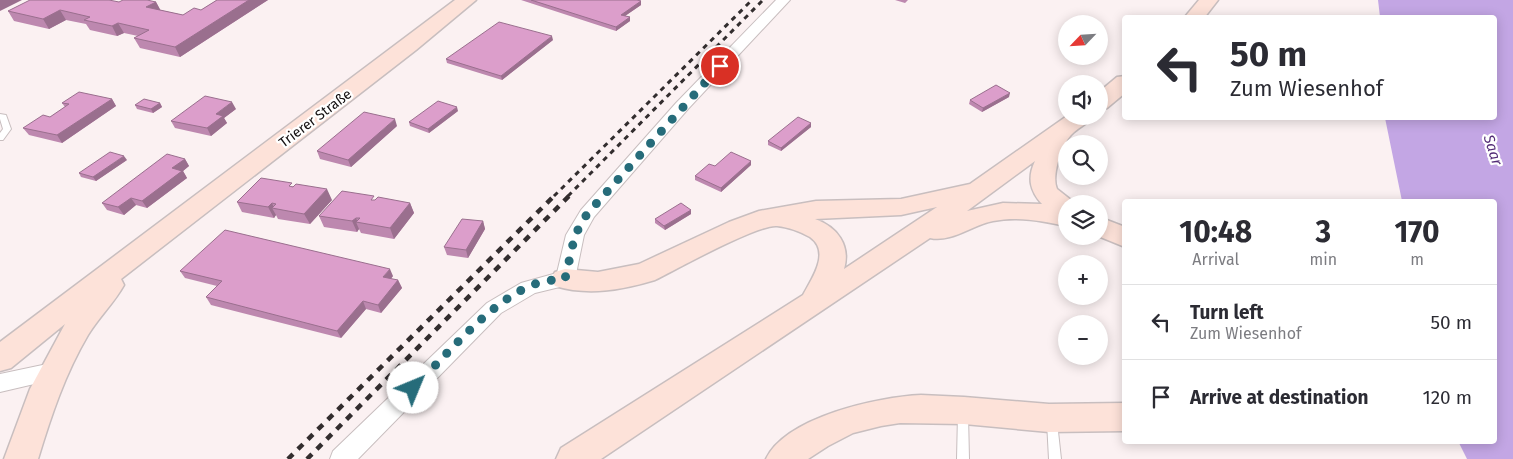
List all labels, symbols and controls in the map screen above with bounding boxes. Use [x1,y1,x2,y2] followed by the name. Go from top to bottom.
[1058,15,1108,65] north arrow
[1058,15,1108,365] map controls
[1230,33,1307,75] text: 50 m
[1147,35,1212,100] icon: left
[699,45,741,87] pin
[706,52,734,80] icon: arrive
[1058,75,1108,125] button: sound
[1230,75,1383,102] text: Zum Wiesenhof
[276,86,355,151] street label: Trierer Straße
[1479,132,1507,169] water label: Saar
[1058,135,1108,185] button: search
[1058,195,1108,245] button: layers
[1179,214,1252,250] text: 10:48
[1316,214,1331,250] text: 3
[1394,214,1440,250] text: 170
[1192,250,1239,269] text: Arrival
[1310,250,1337,269] text: min
[1410,250,1424,269] text: m
[1058,255,1108,305] button: +
[1190,301,1264,324] text: Turn left
[1147,308,1175,336] icon: left
[1431,311,1472,334] text: 50 m
[1058,315,1108,365] button: −
[1190,324,1301,343] text: Zum Wiesenhof
[386,361,438,413] position arrow
[1147,383,1175,411] icon: arrive
[1190,386,1369,409] text: Arrive at destination
[1422,386,1472,409] text: 120 m

